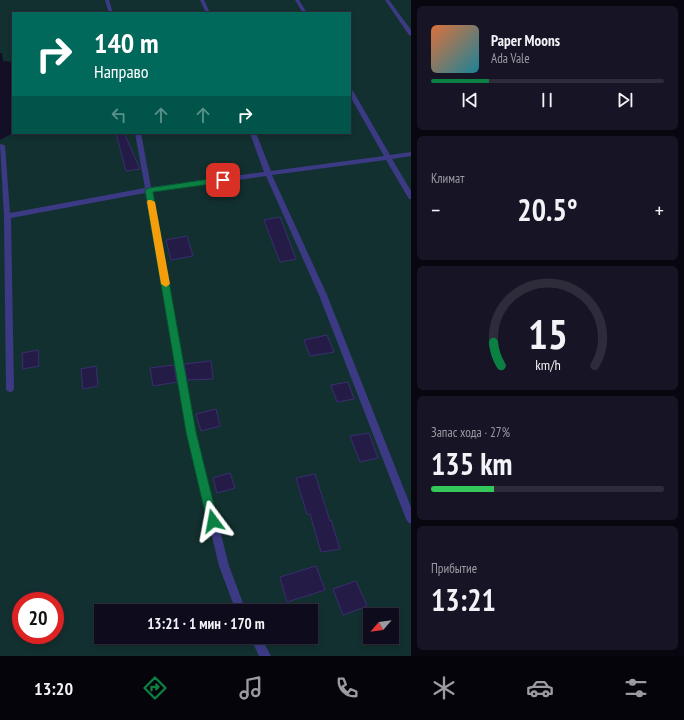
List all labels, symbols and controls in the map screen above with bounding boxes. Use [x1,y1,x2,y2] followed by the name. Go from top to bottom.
[94,24,158,61] text: 140 m
[28,28,80,80] icon: right
[491,31,560,50] text: Paper Moons
[491,50,530,67] text: Ada Vale
[94,60,149,83] text: Направо
[459,89,481,111] icon: previous
[536,89,558,111] icon: pause
[614,89,636,111] icon: next
[108,104,130,126] icon: left
[150,104,172,126] icon: ahead
[192,104,214,126] icon: ahead
[234,104,256,126] icon: right
[206,163,240,197] pin
[212,169,234,191] icon: arrive
[431,170,464,187] text: Климат
[517,190,578,229] text: 20.5°
[431,196,440,224] text: −
[655,196,664,224] text: +
[528,307,567,360] text: 15
[535,355,560,374] text: km/h
[431,424,510,441] text: Запас хода · 27%
[431,444,512,483] text: 135 km
[192,500,234,542] position arrow
[431,560,477,577] text: Прибытие
[431,580,496,619] text: 13:21
[12,592,64,644] speed limit sign: 20
[363,608,399,644] north arrow
[363,608,399,644] map controls
[147,614,265,633] text: 13:21 · 1 мин · 170 m
[141,674,169,702] icon: directions
[237,674,265,702] icon: music
[333,674,361,702] icon: phone
[430,674,458,702] icon: climate
[526,674,554,702] icon: car
[622,674,650,702] icon: filters
[34,677,73,700] text: 13:20

